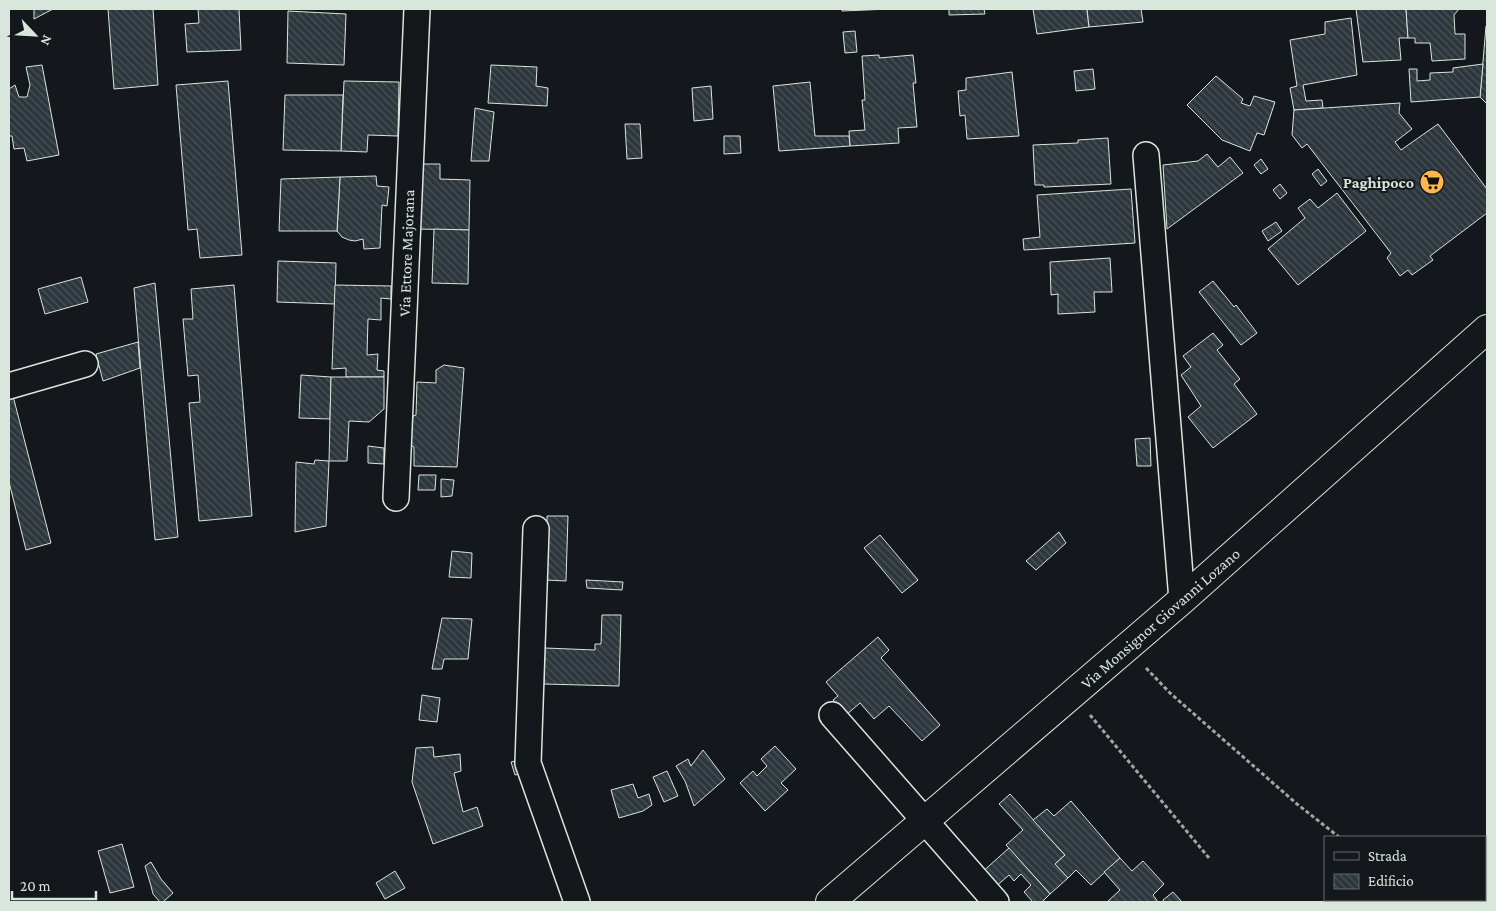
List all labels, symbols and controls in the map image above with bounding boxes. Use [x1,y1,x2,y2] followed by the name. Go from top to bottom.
[10,10,60,60] north arrow
[37,33,56,49] text: N
[1419,169,1445,195] supermarket icon: Paghipoco
[1343,174,1414,191] place label: Paghipoco
[396,189,418,317] street label: Via Ettore Majorana
[1078,545,1244,693] street label: Via Monsignor Giovanni Lozano
[1324,836,1486,901] legend
[1368,848,1407,864] text: Strada
[12,868,96,900] scale bar
[1368,873,1414,889] text: Edificio
[20,878,51,894] text: 20 m

